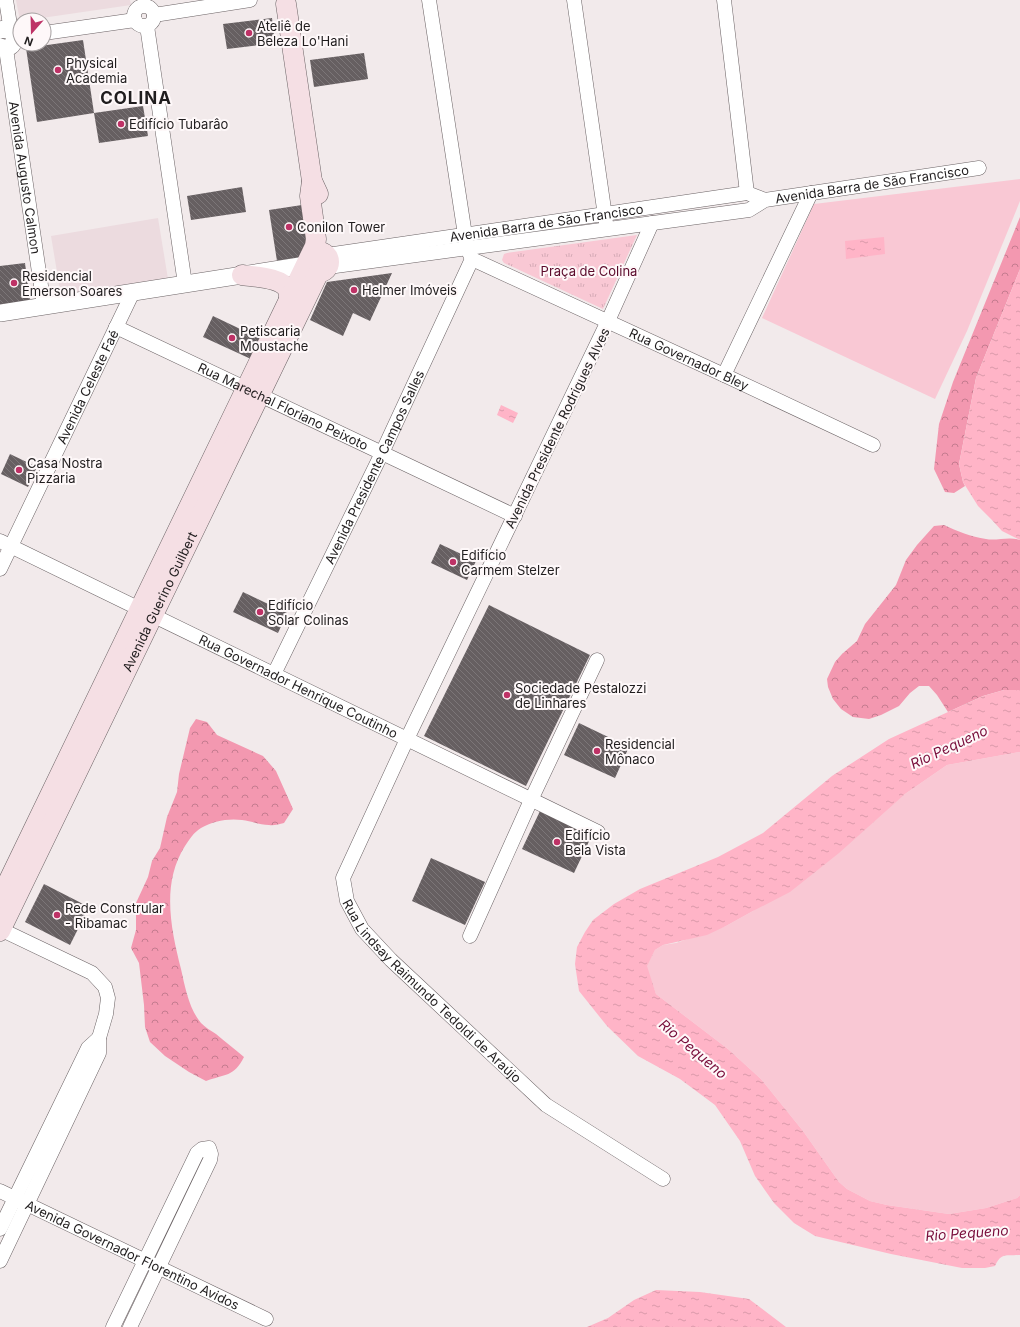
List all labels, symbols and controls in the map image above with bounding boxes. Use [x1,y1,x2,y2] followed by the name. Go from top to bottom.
[12,12,52,52] north arrow
[257,18,348,49] place label: Ateliê de Beleza Lo'Hani
[244,28,254,38] marker: Ateliê de Beleza Lo'Hani
[22,33,35,49] text: N
[66,55,127,86] place label: Physical Academia
[53,65,63,75] marker: Physical Academia
[100,88,172,108] district label: COLINA
[6,100,44,255] street label: Avenida Augusto Calmon
[129,116,229,132] place label: Edifício Tubarâo
[116,119,126,129] marker: Edifício Tubarâo
[774,162,970,206] street label: Avenida Barra de São Francisco
[449,200,645,245] street label: Avenida Barra de São Francisco
[297,219,385,235] place label: Conilon Tower
[284,222,294,232] marker: Conilon Tower
[541,263,637,279] park label: Praça de Colina
[22,268,122,299] place label: Residencial Emerson Soares
[9,278,19,288] marker: Residencial Emerson Soares
[362,282,457,298] place label: Helmer Imóveis
[349,285,359,295] marker: Helmer Imóveis
[240,323,308,354] place label: Petiscaria Moustache
[501,325,613,531] street label: Avenida Presidente Rodrigues Alves
[627,325,751,393] street label: Rua Governador Bley
[53,327,122,447] street label: Avenida Celeste Faé
[227,333,237,343] marker: Petiscaria Moustache
[195,359,371,453] street label: Rua Marechal Floriano Peixoto
[321,368,427,566] street label: Avenida Presidente Campos Salles
[27,455,103,486] place label: Casa Nostra Pizzaria
[14,465,24,475] marker: Casa Nostra Pizzaria
[119,529,200,674] street label: Avenida Guerino Guilbert
[461,547,560,578] place label: Edifício Carmem Stelzer
[448,557,458,567] marker: Edifício Carmem Stelzer
[268,597,349,628] place label: Edifício Solar Colinas
[255,607,265,617] marker: Edifício Solar Colinas
[197,631,401,741] street label: Rua Governador Henrique Coutinho
[515,680,646,711] place label: Sociedade Pestalozzi de Linhares
[502,690,512,700] marker: Sociedade Pestalozzi de Linhares
[907,721,990,772] water label: Rio Pequeno
[605,736,675,767] place label: Residencial Mônaco
[592,746,602,756] marker: Residencial Mônaco
[565,827,626,858] place label: Edifício Bela Vista
[552,837,562,847] marker: Edifício Bela Vista
[339,896,525,1086] street label: Rua Lindsay Raimundo Tedoldi de Araújo
[65,900,164,931] place label: Rede Constrular - Ribamac
[52,910,62,920] marker: Rede Constrular - Ribamac
[656,1015,731,1082] water label: Rio Pequeno
[23,1197,242,1313] street label: Avenida Governador Florentino Avidos
[925,1221,1009,1244] water label: Rio Pequeno

